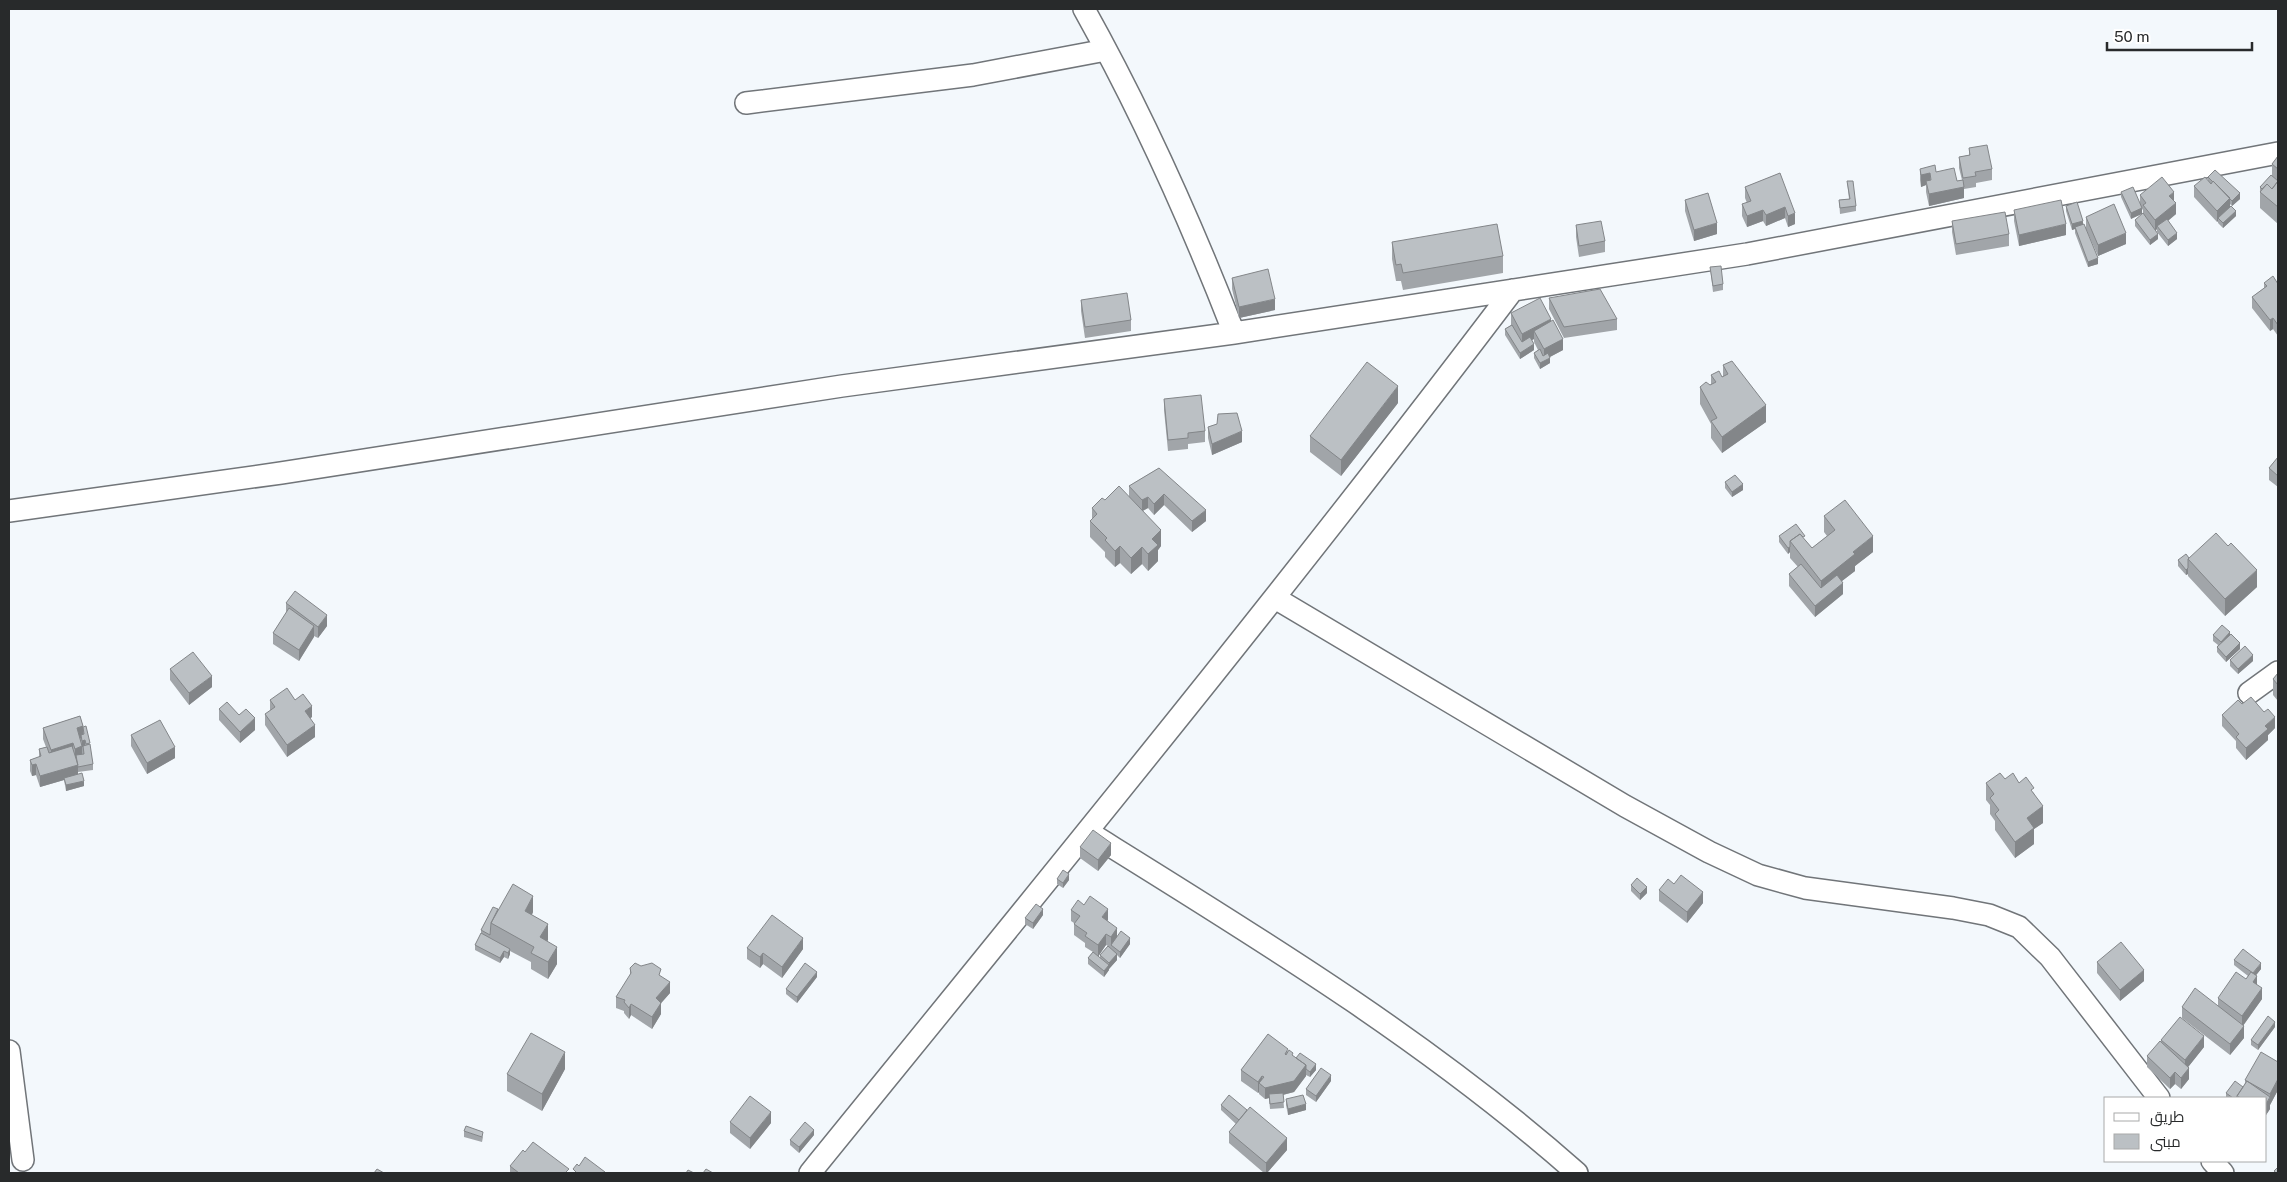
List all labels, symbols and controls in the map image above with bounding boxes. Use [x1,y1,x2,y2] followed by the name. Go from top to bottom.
[2107,20,2252,52] scale bar
[2114,28,2149,45] text: 50 m
[2104,1097,2267,1162] legend
[2150,1108,2184,1127] text: طريق
[2150,1133,2181,1152] text: مبنى

